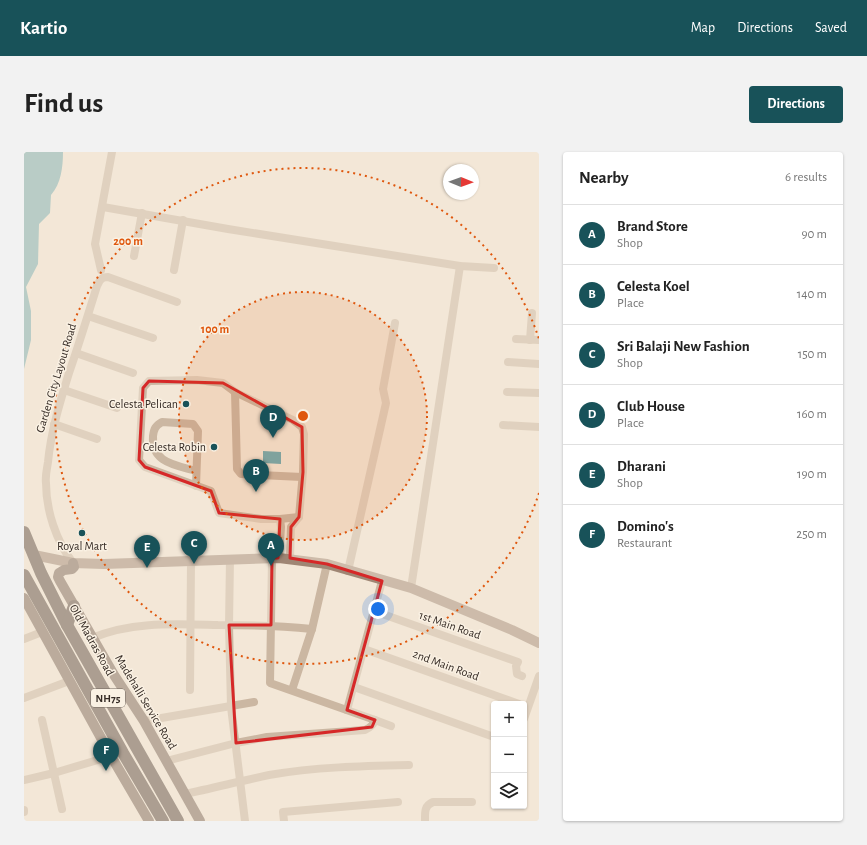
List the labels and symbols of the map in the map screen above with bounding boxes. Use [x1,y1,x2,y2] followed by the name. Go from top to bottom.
[443,164,479,200] north arrow
[113,235,143,247] text: 200 m
[34,322,79,434] street label: Garden City Layout Road
[201,323,229,335] text: 100 m
[109,398,178,410] place label: Celesta Pelican
[181,399,191,409] marker: Celesta Pelican
[260,405,286,438] pin: D
[296,409,310,423] centre of rings
[143,441,206,453] place label: Celesta Robin
[209,442,219,452] marker: Celesta Robin
[243,459,269,492] pin: B
[77,528,87,538] marker: Royal Mart
[181,531,207,564] pin: C
[258,533,284,566] pin: A
[134,535,160,568] pin: E
[57,540,107,553] place label: Royal Mart
[368,599,388,619] your location
[67,602,117,678] street label: Old Madras Road
[418,609,482,641] street label: 1st Main Road
[411,647,481,683] street label: 2nd Main Road
[113,653,179,751] street label: Madehalli Service Road
[91,689,125,707] road number: NH75
[93,738,119,771] pin: F

